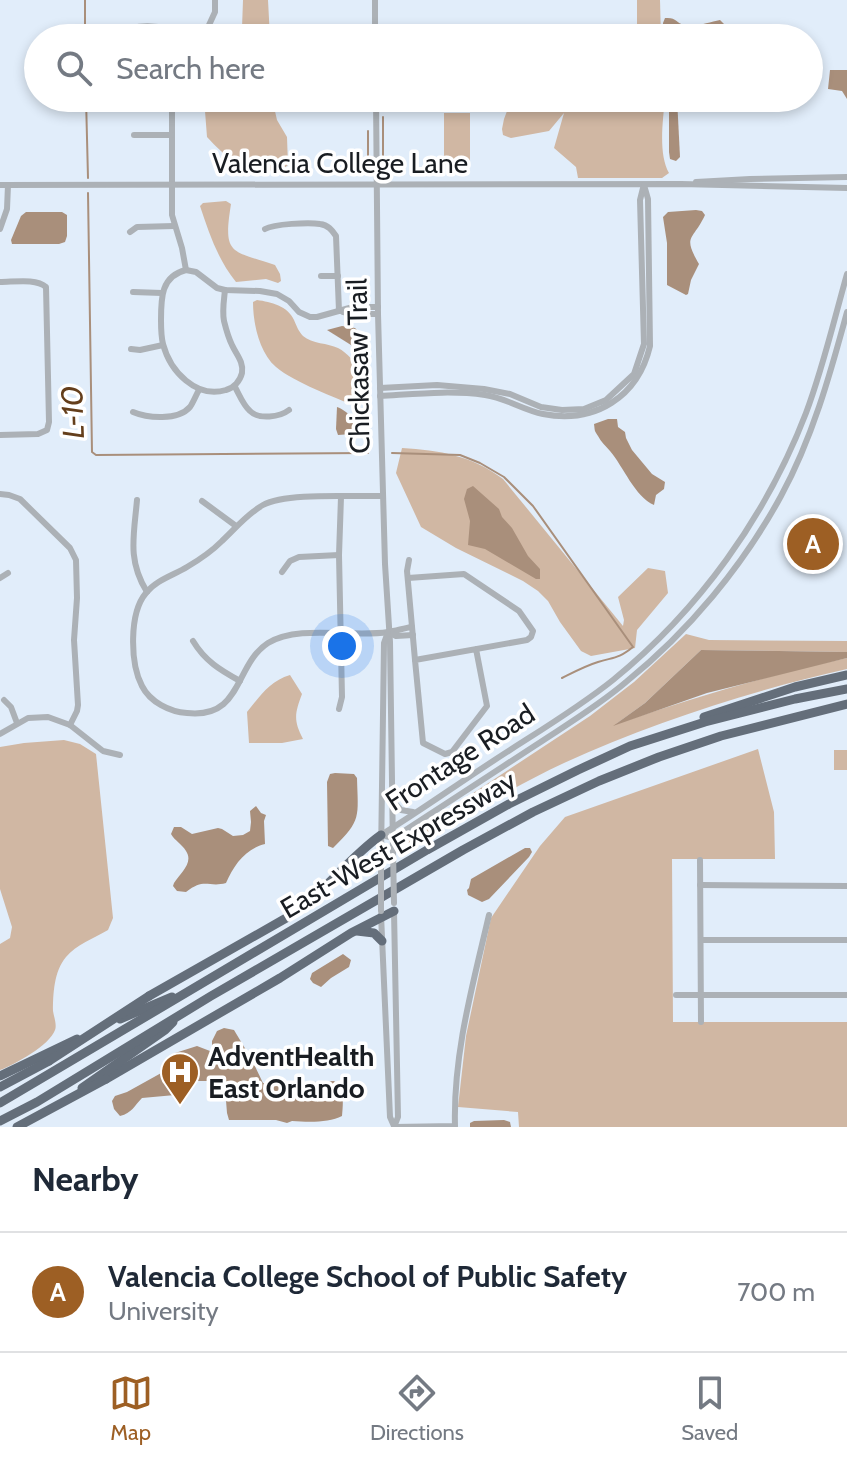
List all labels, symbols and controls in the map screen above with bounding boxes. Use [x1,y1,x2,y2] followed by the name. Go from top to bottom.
[24,24,823,112] search box
[52,46,96,90] icon: search
[116,50,265,87] text: Search here
[212,146,468,180] street label: Valencia College Lane
[339,278,377,454] street label: Chickasaw Trail
[53,385,92,439] water label: L-10
[787,514,839,574] pin: A
[322,626,362,666] your location
[379,696,541,818] street label: Frontage Road
[274,763,522,925] street label: East-West Expressway
[208,1039,375,1105] place label: AdventHealth East Orlando
[159,1051,201,1106] hospital icon: AdventHealth East Orlando
[32,1158,139,1200] text: Nearby
[108,1258,627,1295] text: Valencia College School of Public Safety
[50,1276,66,1308] text: A
[737,1276,815,1308] text: 700 m
[108,1295,219,1327] text: University
[109,1371,153,1446] tab: Map
[370,1371,464,1446] tab: Directions
[681,1371,738,1446] tab: Saved

